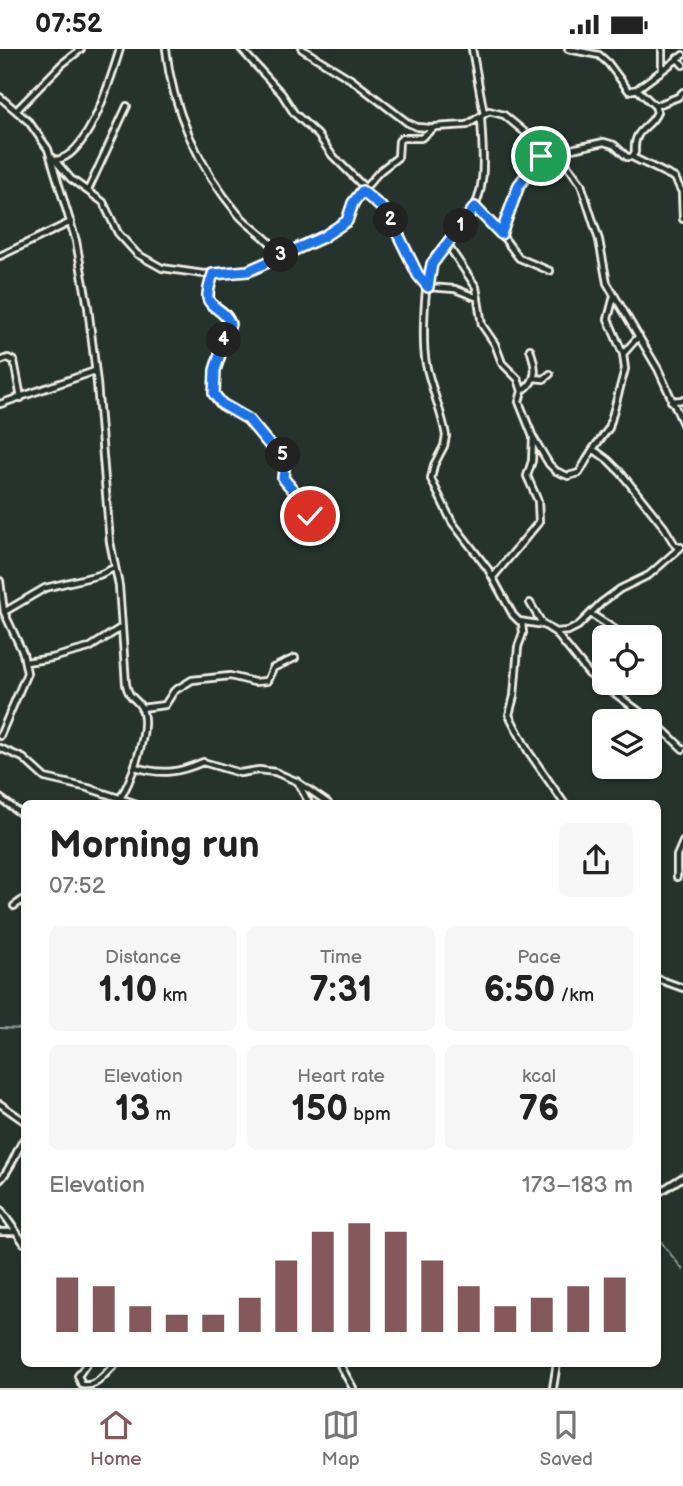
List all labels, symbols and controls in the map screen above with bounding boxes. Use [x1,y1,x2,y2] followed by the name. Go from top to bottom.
[35,9,102,40] text: 07:52
[511,126,571,186] pin
[522,137,560,175] icon: arrive
[374,203,408,237] pin: 2
[385,208,396,231] text: 2
[444,209,478,243] pin: 1
[457,214,465,237] text: 1
[264,237,298,273] pin: 3
[275,243,286,266] text: 3
[206,323,242,357] pin: 4
[218,328,229,351] text: 4
[266,437,300,473] pin: 5
[277,443,288,466] text: 5
[280,486,340,546] pin
[291,497,329,535] icon: check
[592,625,662,779] map controls
[592,625,662,695] button: locate
[592,709,662,779] button: layers
[49,823,260,868] text: Morning run
[559,823,633,897] button: share
[49,872,105,900] text: 07:52
[105,946,181,969] text: Distance
[320,946,362,969] text: Time
[517,946,561,969] text: Pace
[98,969,157,1012] text: 1.10
[310,969,372,1012] text: 7:31
[484,969,555,1012] text: 6:50
[157,984,188,1007] text: km
[555,984,594,1007] text: /km
[103,1065,183,1088] text: Elevation
[297,1065,385,1088] text: Heart rate
[522,1065,556,1088] text: kcal
[115,1088,150,1131] text: 13
[291,1088,348,1131] text: 150
[519,1088,559,1131] text: 76
[150,1103,171,1126] text: m
[348,1103,391,1126] text: bpm
[49,1171,145,1199] text: Elevation
[522,1171,633,1199] text: 173–183 m
[90,1406,142,1471] tab: Home
[322,1406,360,1471] tab: Map
[540,1406,593,1471] tab: Saved

